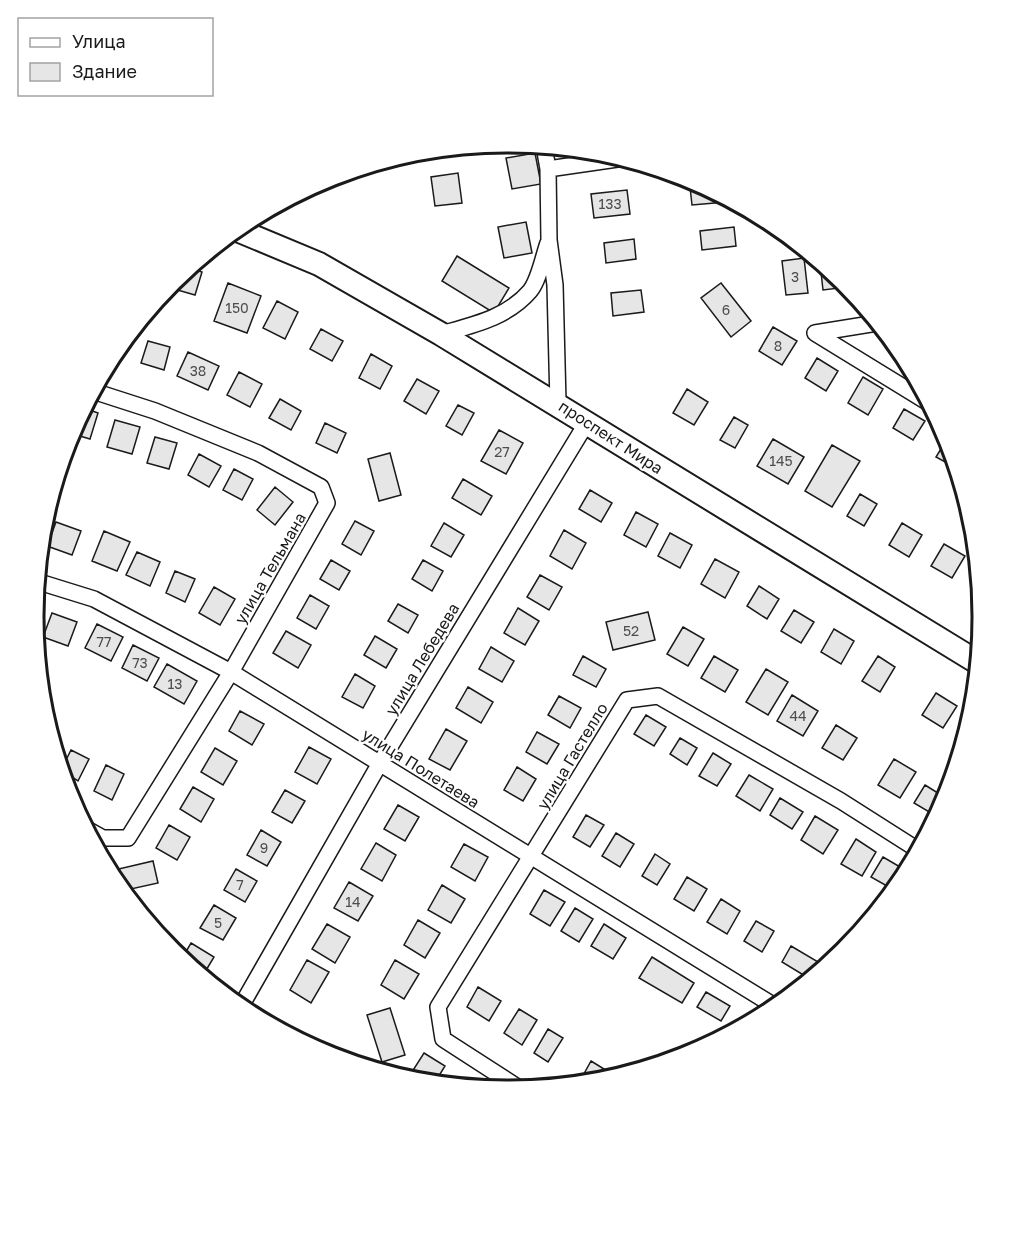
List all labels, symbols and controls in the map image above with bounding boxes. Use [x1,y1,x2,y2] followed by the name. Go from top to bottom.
[18,18,213,96] legend
[72,30,126,52] text: Улица
[72,60,137,82] text: Здание
[598,195,622,212] house number: 133
[791,268,799,285] house number: 3
[225,299,249,316] house number: 150
[722,301,730,318] house number: 6
[774,337,782,354] house number: 8
[190,362,206,379] house number: 38
[555,396,667,478] street label: проспект Мира
[494,443,510,460] house number: 27
[769,452,793,469] house number: 145
[230,509,310,627] street label: улица Тельмана
[381,599,463,719] street label: улица Лебедева
[623,622,639,639] house number: 52
[97,633,111,650] house number: 77
[132,654,148,671] house number: 73
[168,675,182,692] house number: 13
[532,699,612,813] street label: улица Гастелло
[789,707,807,724] house number: 44
[359,724,483,812] street label: улица Полетаева
[260,839,268,856] house number: 9
[236,876,244,893] house number: 7
[345,893,361,910] house number: 14
[214,914,222,931] house number: 5

